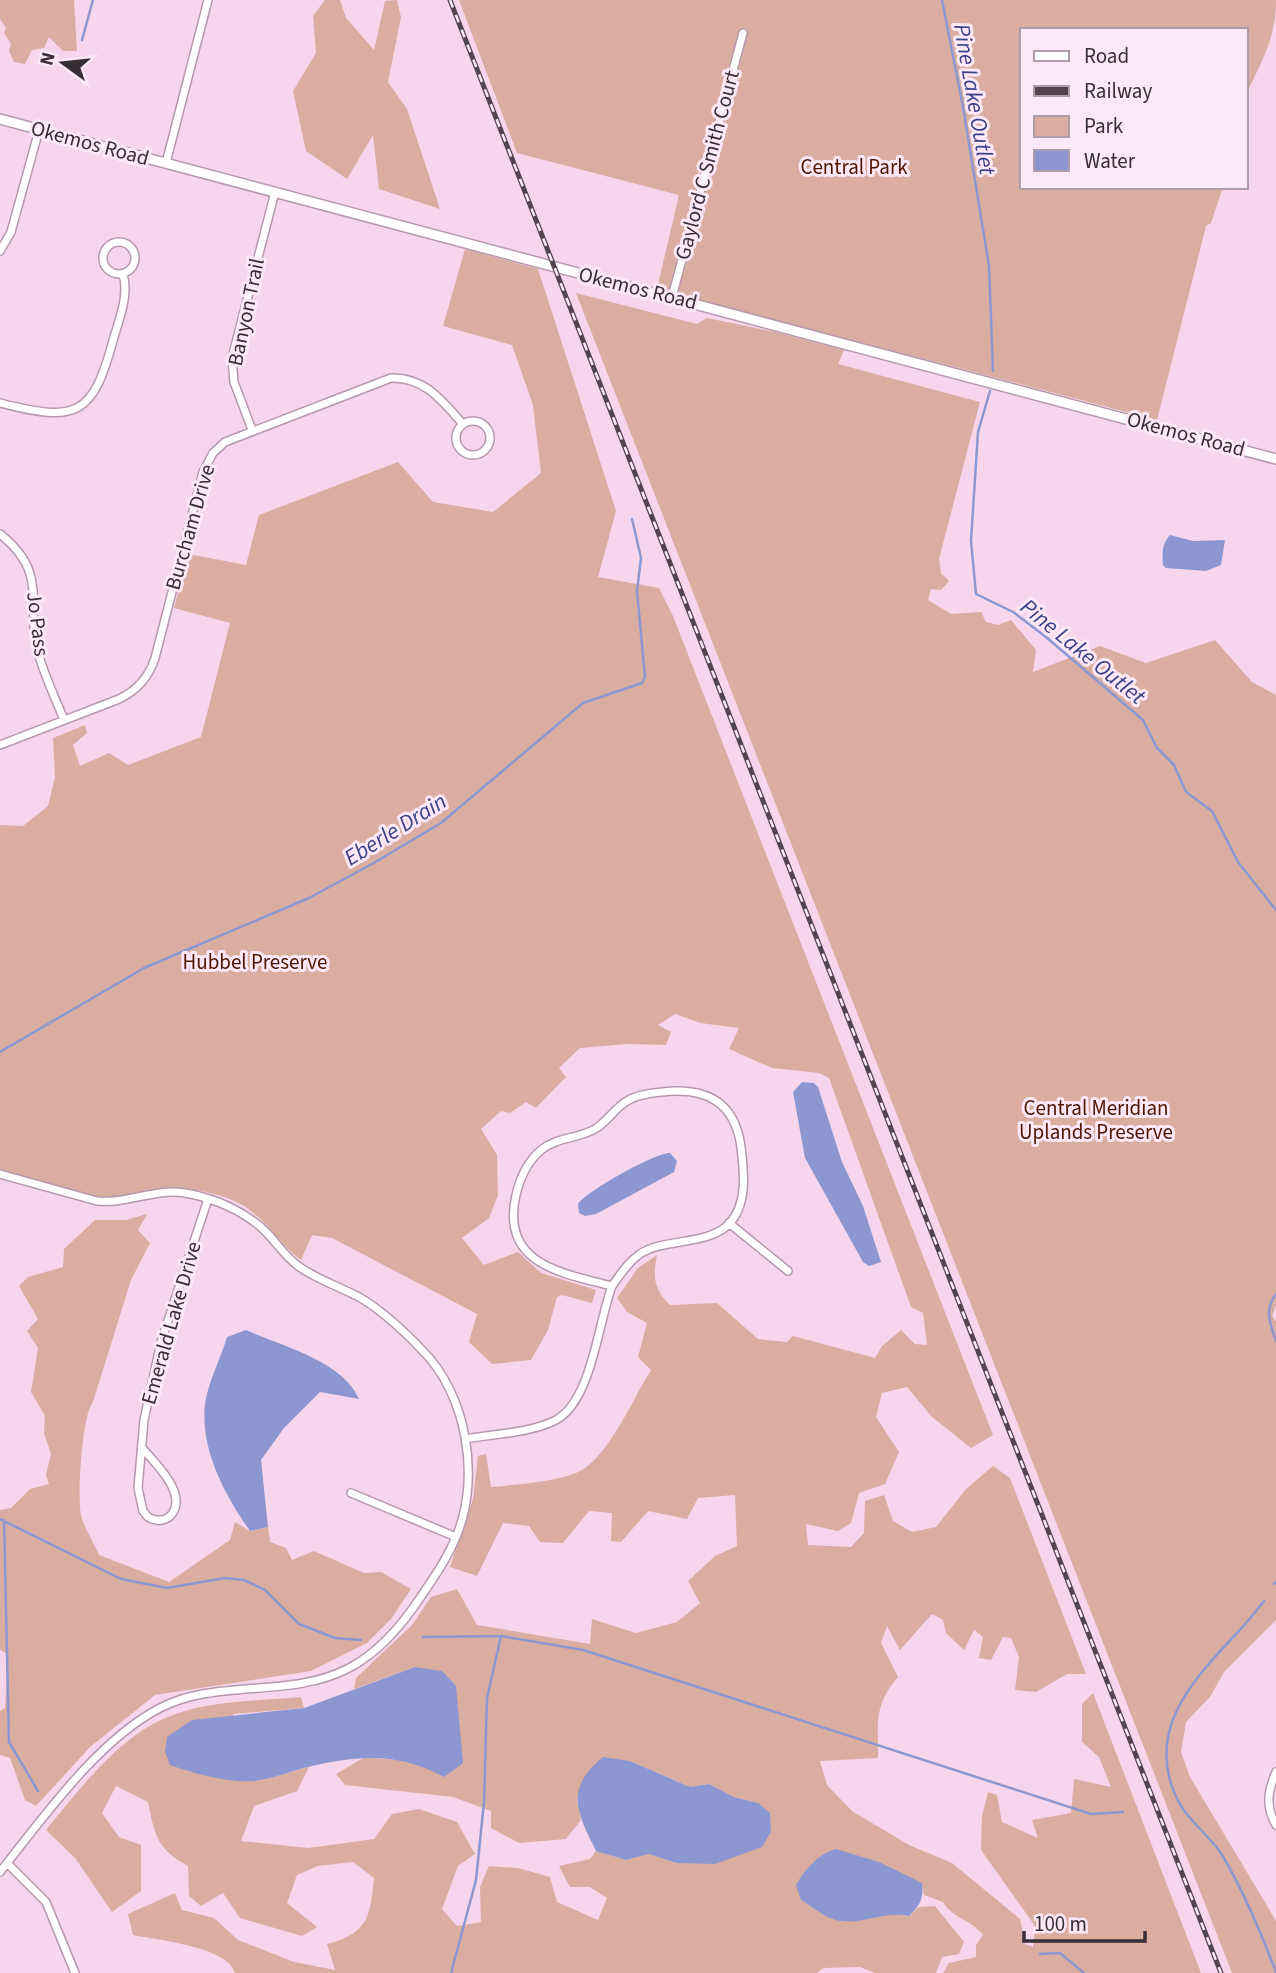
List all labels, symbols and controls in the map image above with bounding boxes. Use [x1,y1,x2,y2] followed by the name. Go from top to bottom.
[945,21,1004,178] water label: Pine Lake Outlet
[28,28,98,98] north arrow
[1020,28,1248,189] legend
[1084,41,1129,71] text: Road
[33,49,63,69] text: N
[667,67,747,263] street label: Gaylord C Smith Court
[1084,76,1152,106] text: Railway
[1084,111,1124,141] text: Park
[28,113,152,173] street label: Okemos Road
[1084,146,1136,176] text: Water
[800,152,908,182] park label: Central Park
[220,255,272,369] street label: Banyon Trail
[576,259,700,317] street label: Okemos Road
[1124,404,1248,464] street label: Okemos Road
[158,461,222,593] street label: Burcham Drive
[19,590,57,658] street label: Jo Pass
[1013,591,1153,713] water label: Pine Lake Outlet
[338,785,453,874] water label: Eberle Drain
[183,947,327,977] park label: Hubbel Preserve
[1019,1093,1173,1147] park label: Central Meridian Uplands Preserve
[133,1238,209,1408] street label: Emerald Lake Drive
[1024,1899,1145,1943] scale bar
[1034,1909,1087,1939] text: 100 m

